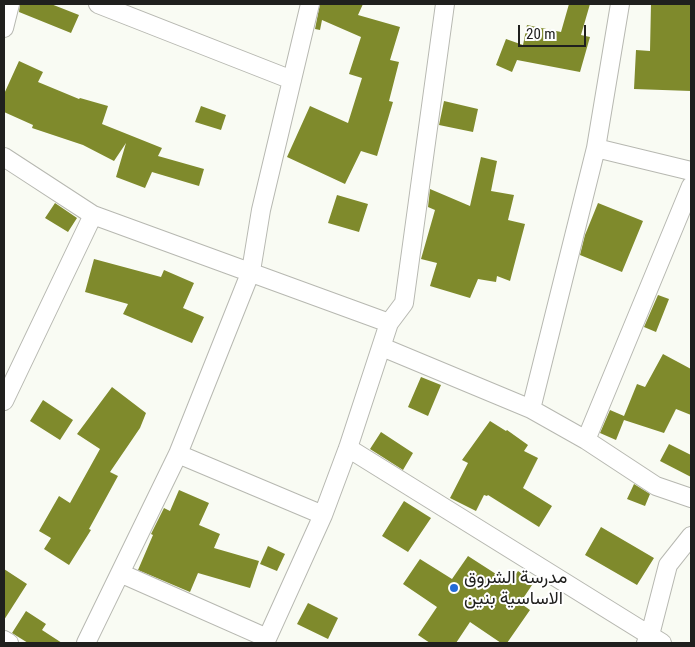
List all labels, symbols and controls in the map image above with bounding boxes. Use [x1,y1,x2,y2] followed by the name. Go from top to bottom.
[520,15,588,47] scale bar
[526,25,556,43] text: 20 m
[464,567,567,610] place label: مدرسة الشروق الاساسية بنين
[448,582,460,594] marker: مدرسة الشروق الاساسية بنين

